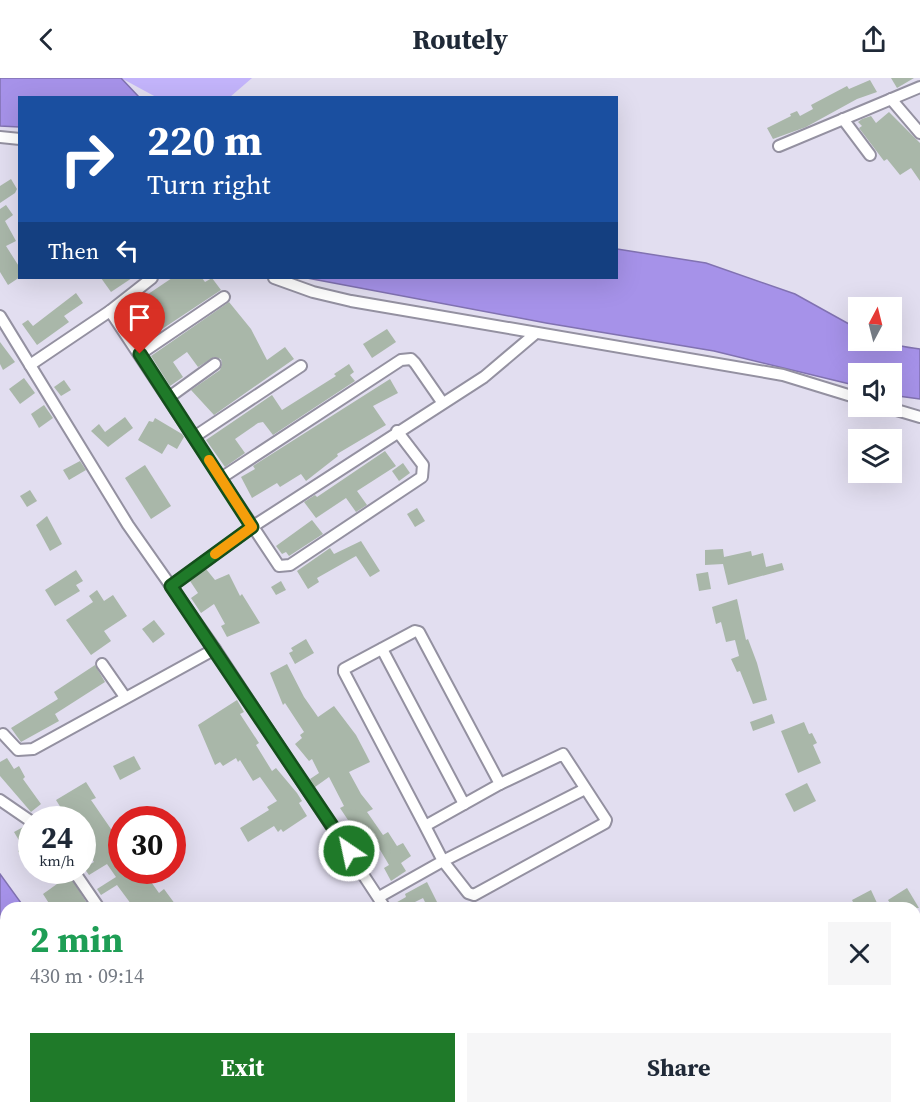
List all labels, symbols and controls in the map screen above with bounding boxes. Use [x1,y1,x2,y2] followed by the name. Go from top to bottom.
[412,21,508,58] text: Routely
[30,23,63,56] icon: back
[857,23,890,56] icon: share
[147,111,262,169] text: 220 m
[48,120,126,198] icon: right
[147,166,271,203] text: Turn right
[111,234,144,267] icon: left
[48,236,99,266] text: Then
[114,292,165,354] pin
[848,297,902,351] north arrow
[848,297,902,483] map controls
[123,301,156,334] icon: arrive
[848,363,902,417] button: sound
[848,429,902,483] button: layers
[108,806,186,884] speed limit sign: 30
[41,817,73,858] text: 24
[317,819,381,883] position arrow
[39,850,75,871] text: km/h
[30,915,123,964] text: 2 min
[828,922,891,985] button: close
[30,962,144,990] text: 430 m · 09:14
[30,1033,455,1102] button: Exit
[467,1033,891,1102] button: Share

